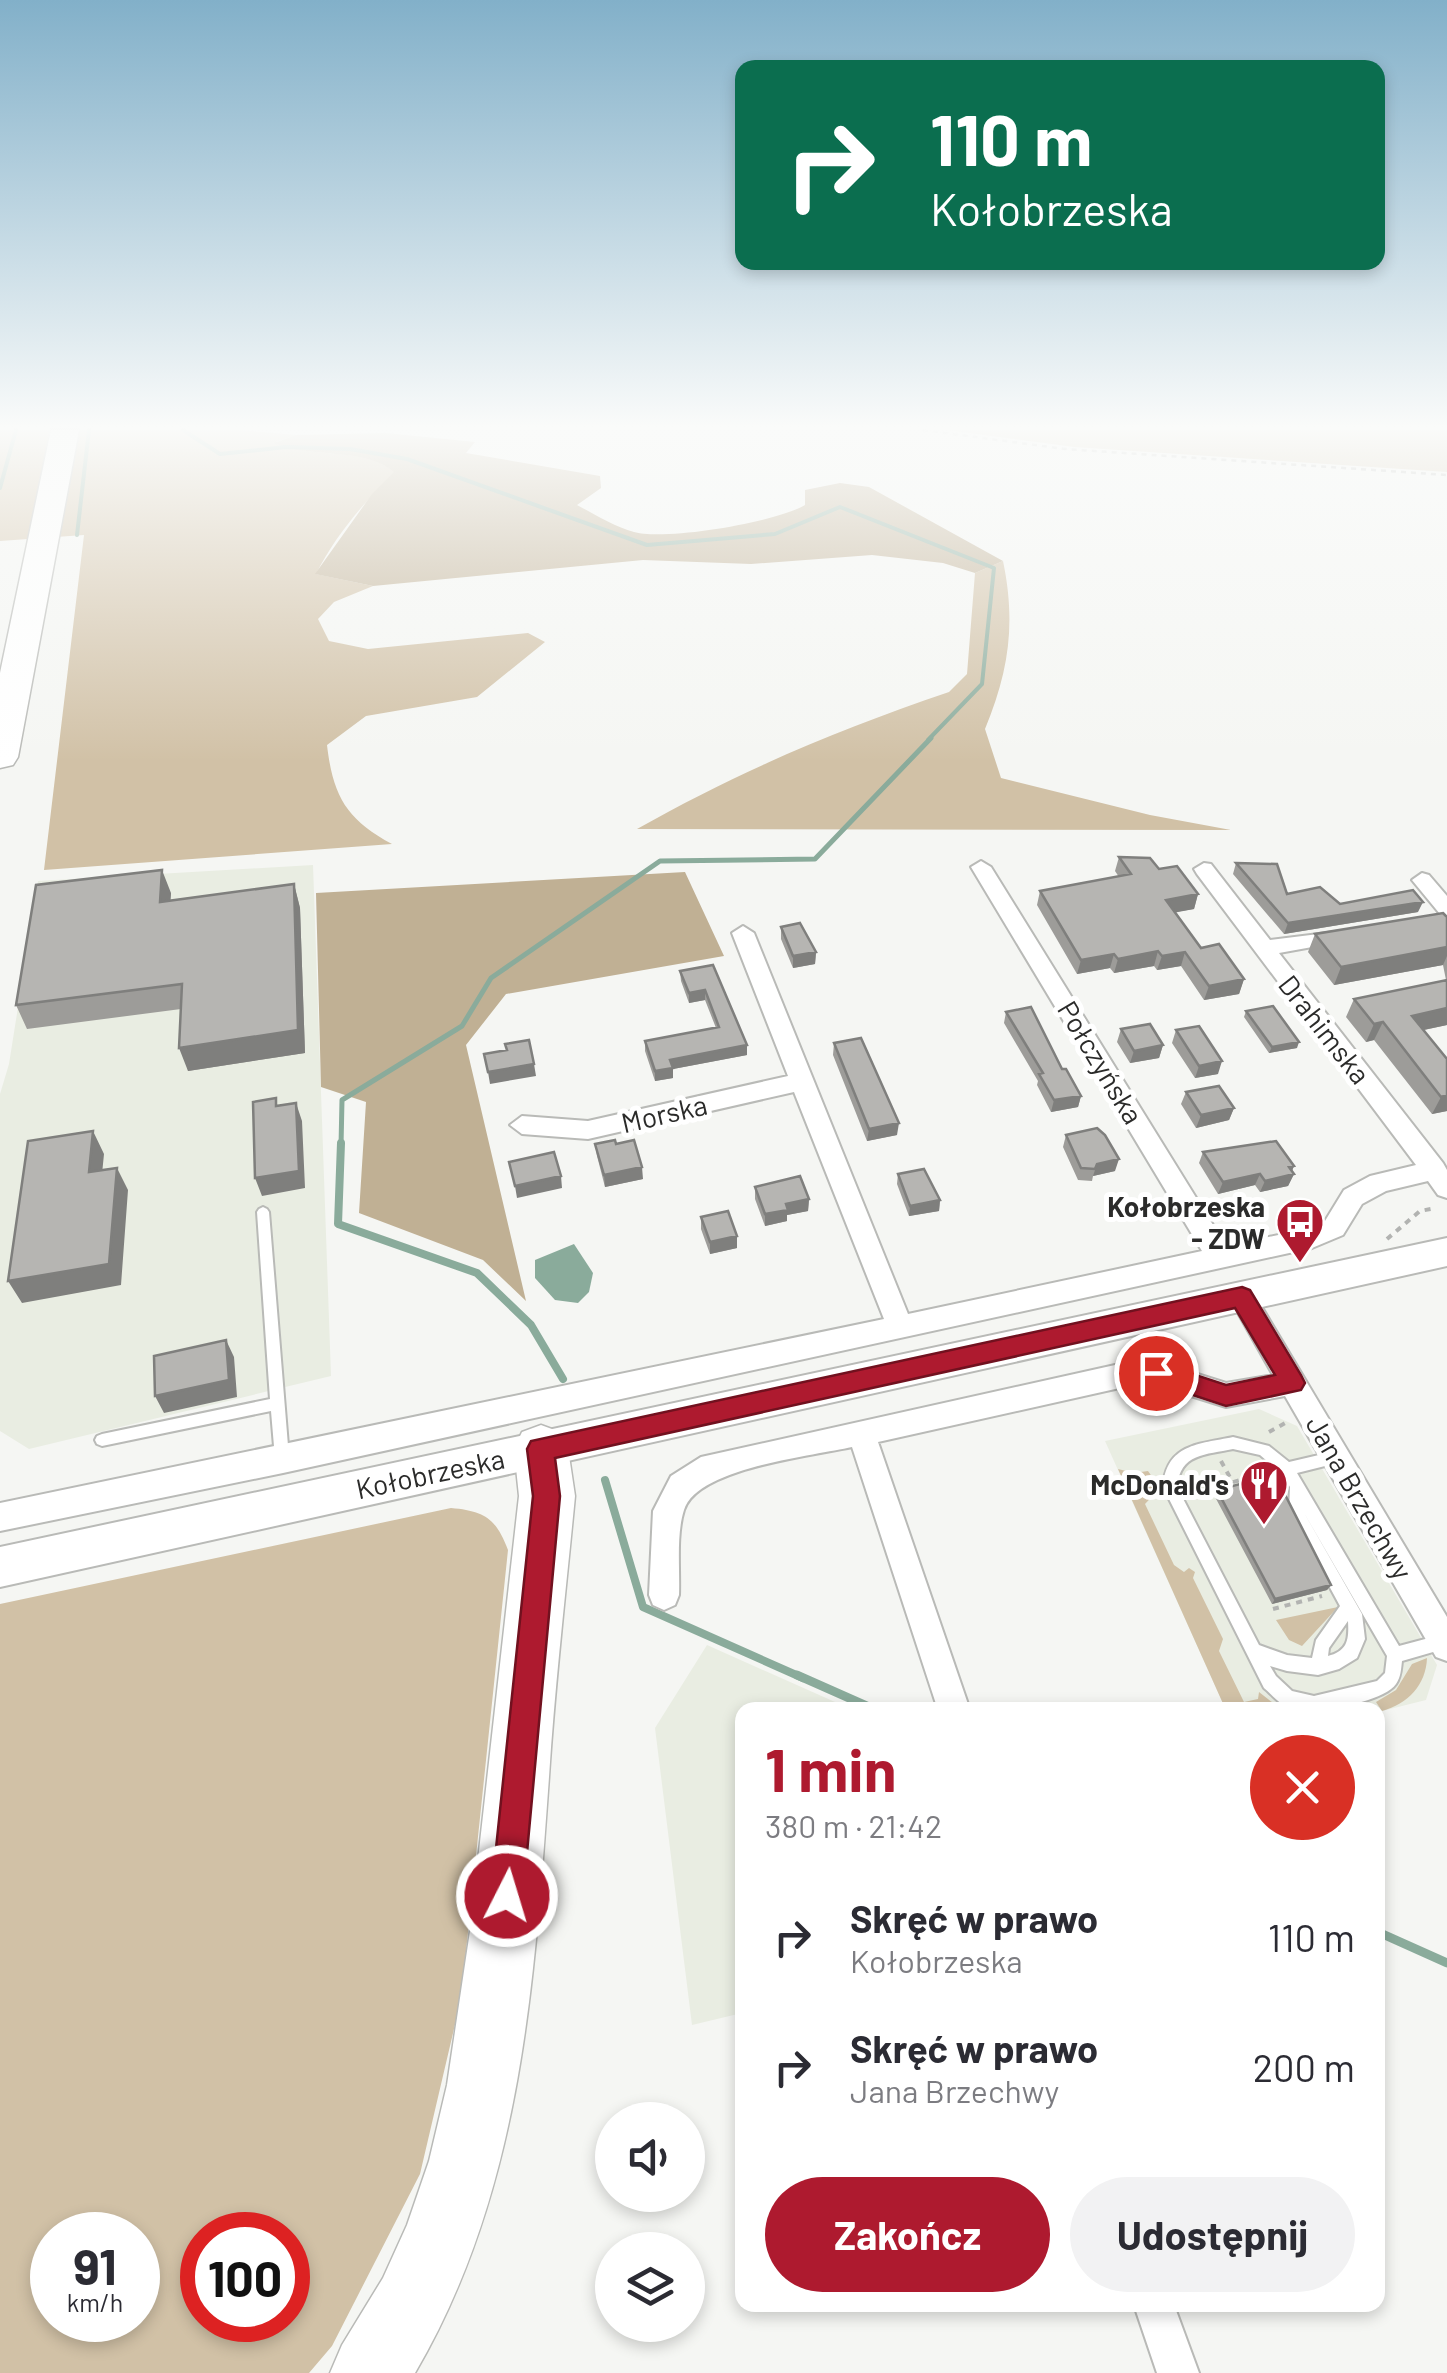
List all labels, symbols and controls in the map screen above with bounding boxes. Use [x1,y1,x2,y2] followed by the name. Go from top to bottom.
[930,96,1092,180] text: 110 m
[765,100,895,230] icon: right
[930,181,1173,235] text: Kołobrzeska
[1272,968,1378,1090] street label: Drahimska
[1051,994,1151,1130] street label: Połczyńska
[618,1087,710,1139] street label: Morska
[1107,1189,1265,1255] place label: Kołobrzeska - ZDW
[1274,1196,1326,1264] bus stop icon: Kołobrzeska - ZDW
[1114,1331,1199,1416] pin
[1129,1346,1184,1401] icon: arrive
[1299,1409,1421,1585] street label: Jana Brzechwy
[353,1441,507,1505] street label: Kołobrzeska
[1238,1458,1290,1526] restaurant icon: McDonald's
[1090,1467,1229,1501] place label: McDonald's
[765,1732,896,1804] text: 1 min
[1250,1735,1355,1840] button: close
[765,1806,942,1844] text: 380 m · 21:42
[455,1844,559,1948] position arrow
[850,1895,1098,1941] text: Skręć w prawo
[765,1910,820,1965] icon: right
[1268,1914,1355,1960] text: 110 m
[850,1941,1023,1979] text: Kołobrzeska
[850,2025,1098,2071] text: Skręć w prawo
[765,2040,820,2095] icon: right
[1253,2044,1355,2090] text: 200 m
[850,2071,1059,2109] text: Jana Brzechwy
[595,2102,705,2342] map controls
[595,2102,705,2212] button: sound
[765,2177,1050,2292] button: Zakończ
[1070,2177,1355,2292] button: Udostępnij
[180,2212,310,2342] speed limit sign: 100
[595,2232,705,2342] button: layers
[73,2235,117,2295] text: 91
[67,2287,123,2317] text: km/h

